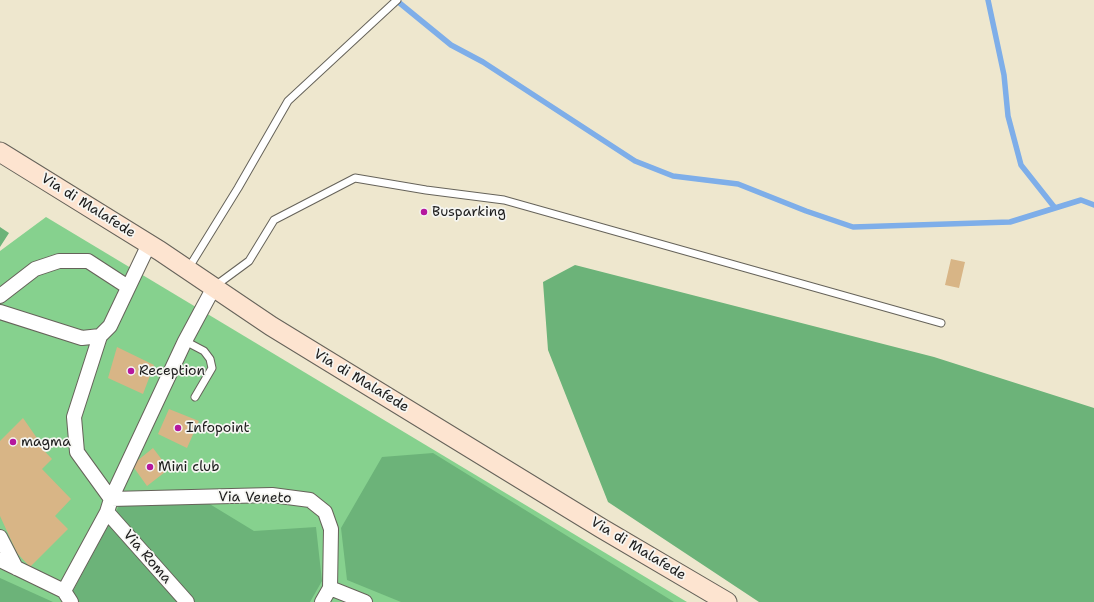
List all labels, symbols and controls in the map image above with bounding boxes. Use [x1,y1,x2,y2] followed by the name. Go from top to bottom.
[38,170,138,242] street label: Via di Malafede
[432,204,506,220] place label: Busparking
[419,207,429,217] marker: Busparking
[310,346,412,416] street label: Via di Malafede
[139,363,205,379] place label: Reception
[126,366,136,376] marker: Reception
[186,420,250,436] place label: Infopoint
[173,423,183,433] marker: Infopoint
[21,434,71,450] place label: magma
[8,437,18,447] marker: magma
[158,459,219,475] place label: Mini club
[145,462,155,472] marker: Mini club
[218,489,292,507] street label: Via Veneto
[587,514,689,584] street label: Via di Malafede
[119,527,175,587] street label: Via Roma

